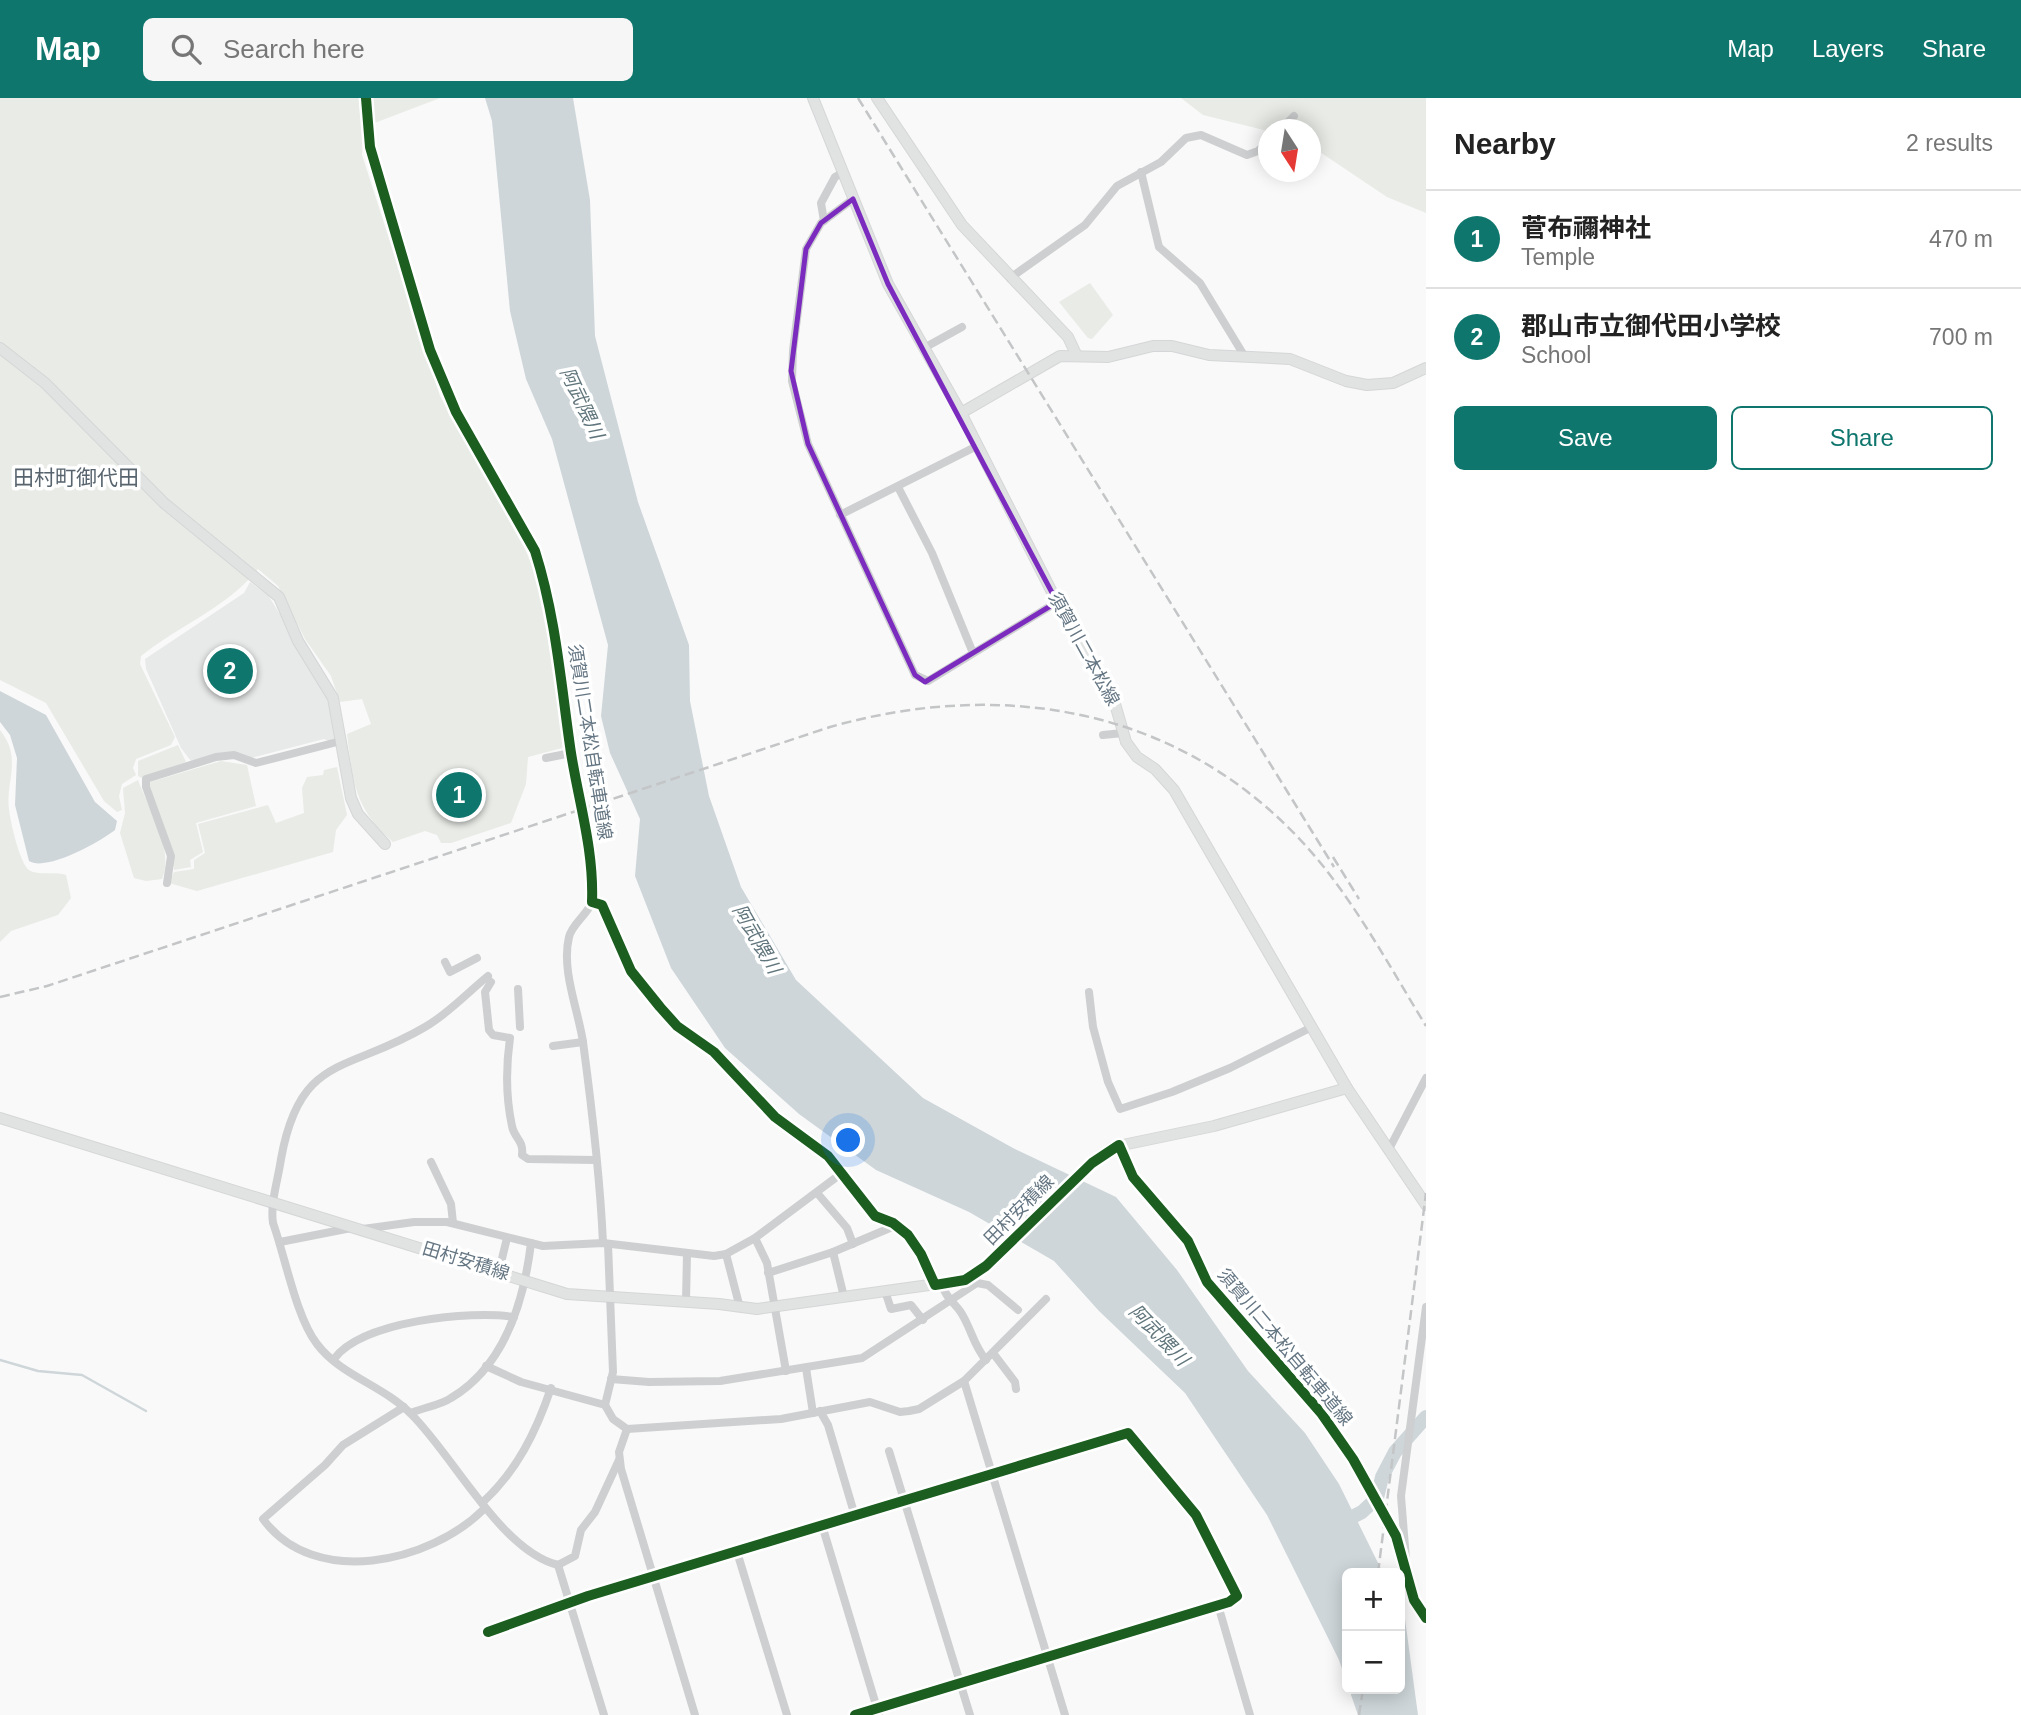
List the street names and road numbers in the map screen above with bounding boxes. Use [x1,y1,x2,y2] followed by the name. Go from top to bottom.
[1045,589,1123,709] street label: 須賀川二本松線
[565,643,615,841] street label: 須賀川二本松自転車道線
[980,1171,1058,1249] street label: 田村安積線
[420,1238,512,1284] street label: 田村安積線
[1214,1265,1356,1429] street label: 須賀川二本松自転車道線

